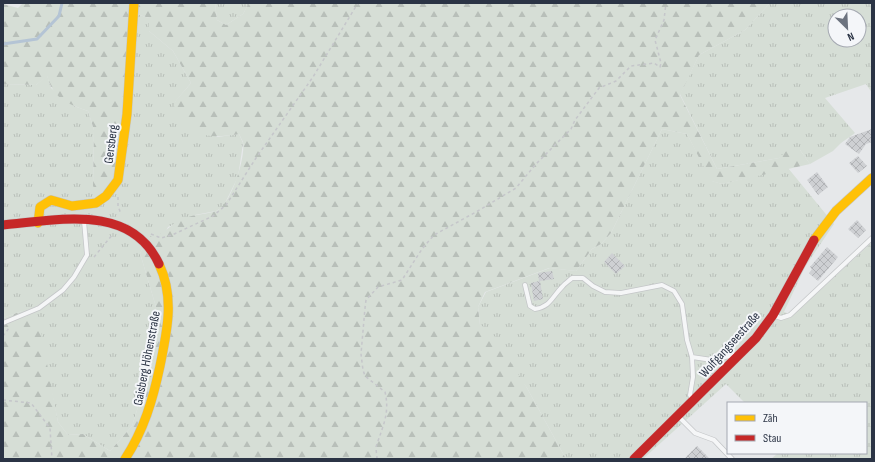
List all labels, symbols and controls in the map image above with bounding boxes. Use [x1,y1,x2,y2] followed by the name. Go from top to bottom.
[827,8,867,48] north arrow
[845,30,856,44] text: N
[101,124,121,165] street label: Gersberg
[696,308,764,381] street label: Wolfgangseestraße
[130,310,164,407] street label: Gaisberg Höhenstraße
[727,402,867,454] legend
[763,411,778,426] text: Zäh
[763,431,781,446] text: Stau

